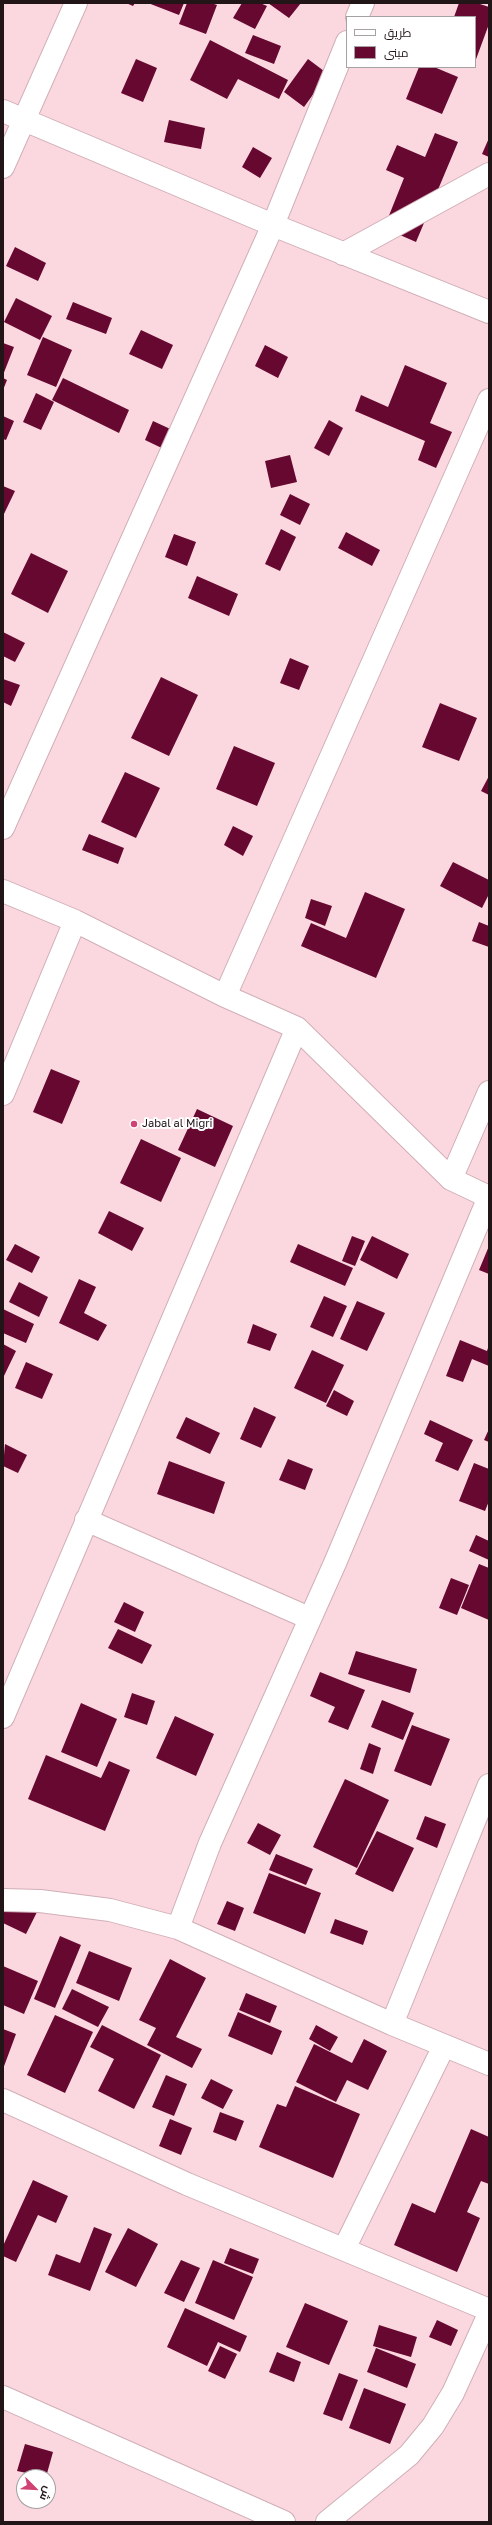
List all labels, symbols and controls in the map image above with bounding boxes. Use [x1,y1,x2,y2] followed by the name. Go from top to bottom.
[346,16,476,68] legend
[384,25,411,40] text: طريق
[384,45,409,60] text: مبنى
[142,1117,212,1131] place label: Jabal al Migri
[129,1119,139,1129] marker: Jabal al Migri
[16,2469,56,2509] north arrow
[38,2485,55,2503] text: ش

